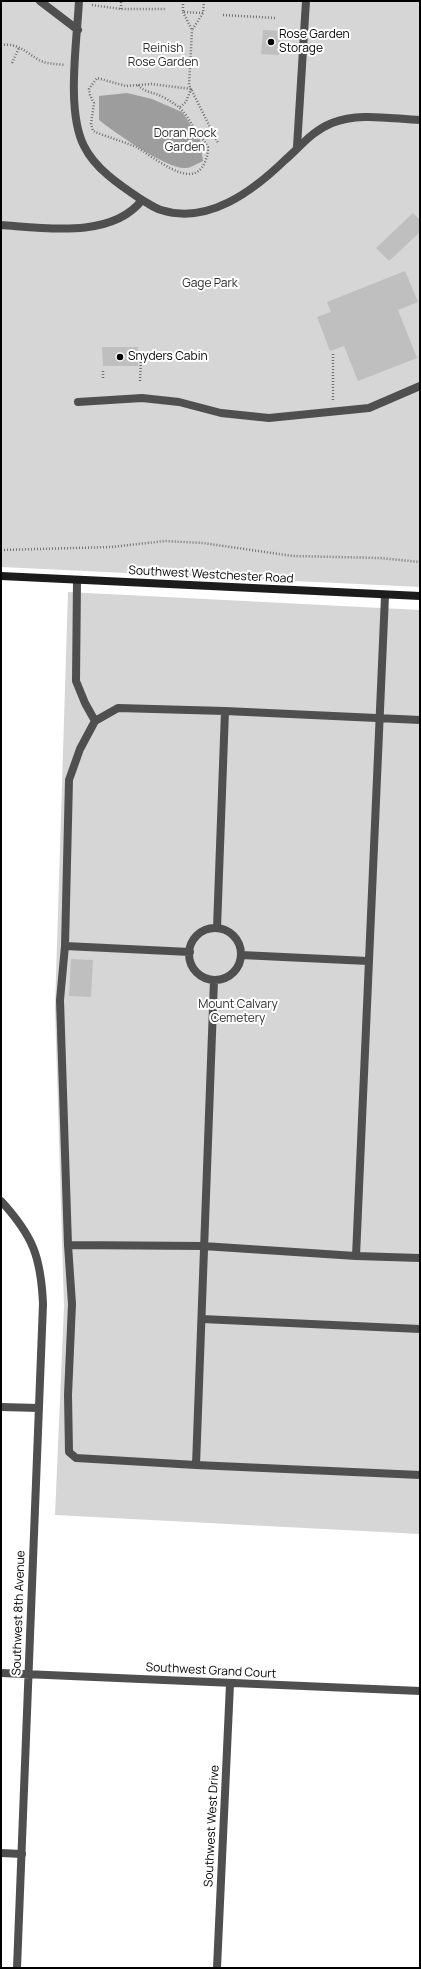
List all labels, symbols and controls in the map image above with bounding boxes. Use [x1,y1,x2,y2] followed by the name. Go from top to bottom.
[279,28,350,56] place label: Rose Garden Storage
[266,37,276,47] marker: Rose Garden Storage
[128,42,198,70] park label: Reinish Rose Garden
[154,127,216,155] park label: Doran Rock Garden
[182,277,238,291] park label: Gage Park
[128,350,208,364] place label: Snyders Cabin
[115,352,125,362] marker: Snyders Cabin
[128,563,294,587] street label: Southwest Westchester Road
[198,998,278,1026] park label: Mount Calvary Cemetery
[10,1550,28,1676] street label: Southwest 8th Avenue
[145,1660,277,1682] street label: Southwest Grand Court
[202,1765,222,1887] street label: Southwest West Drive

